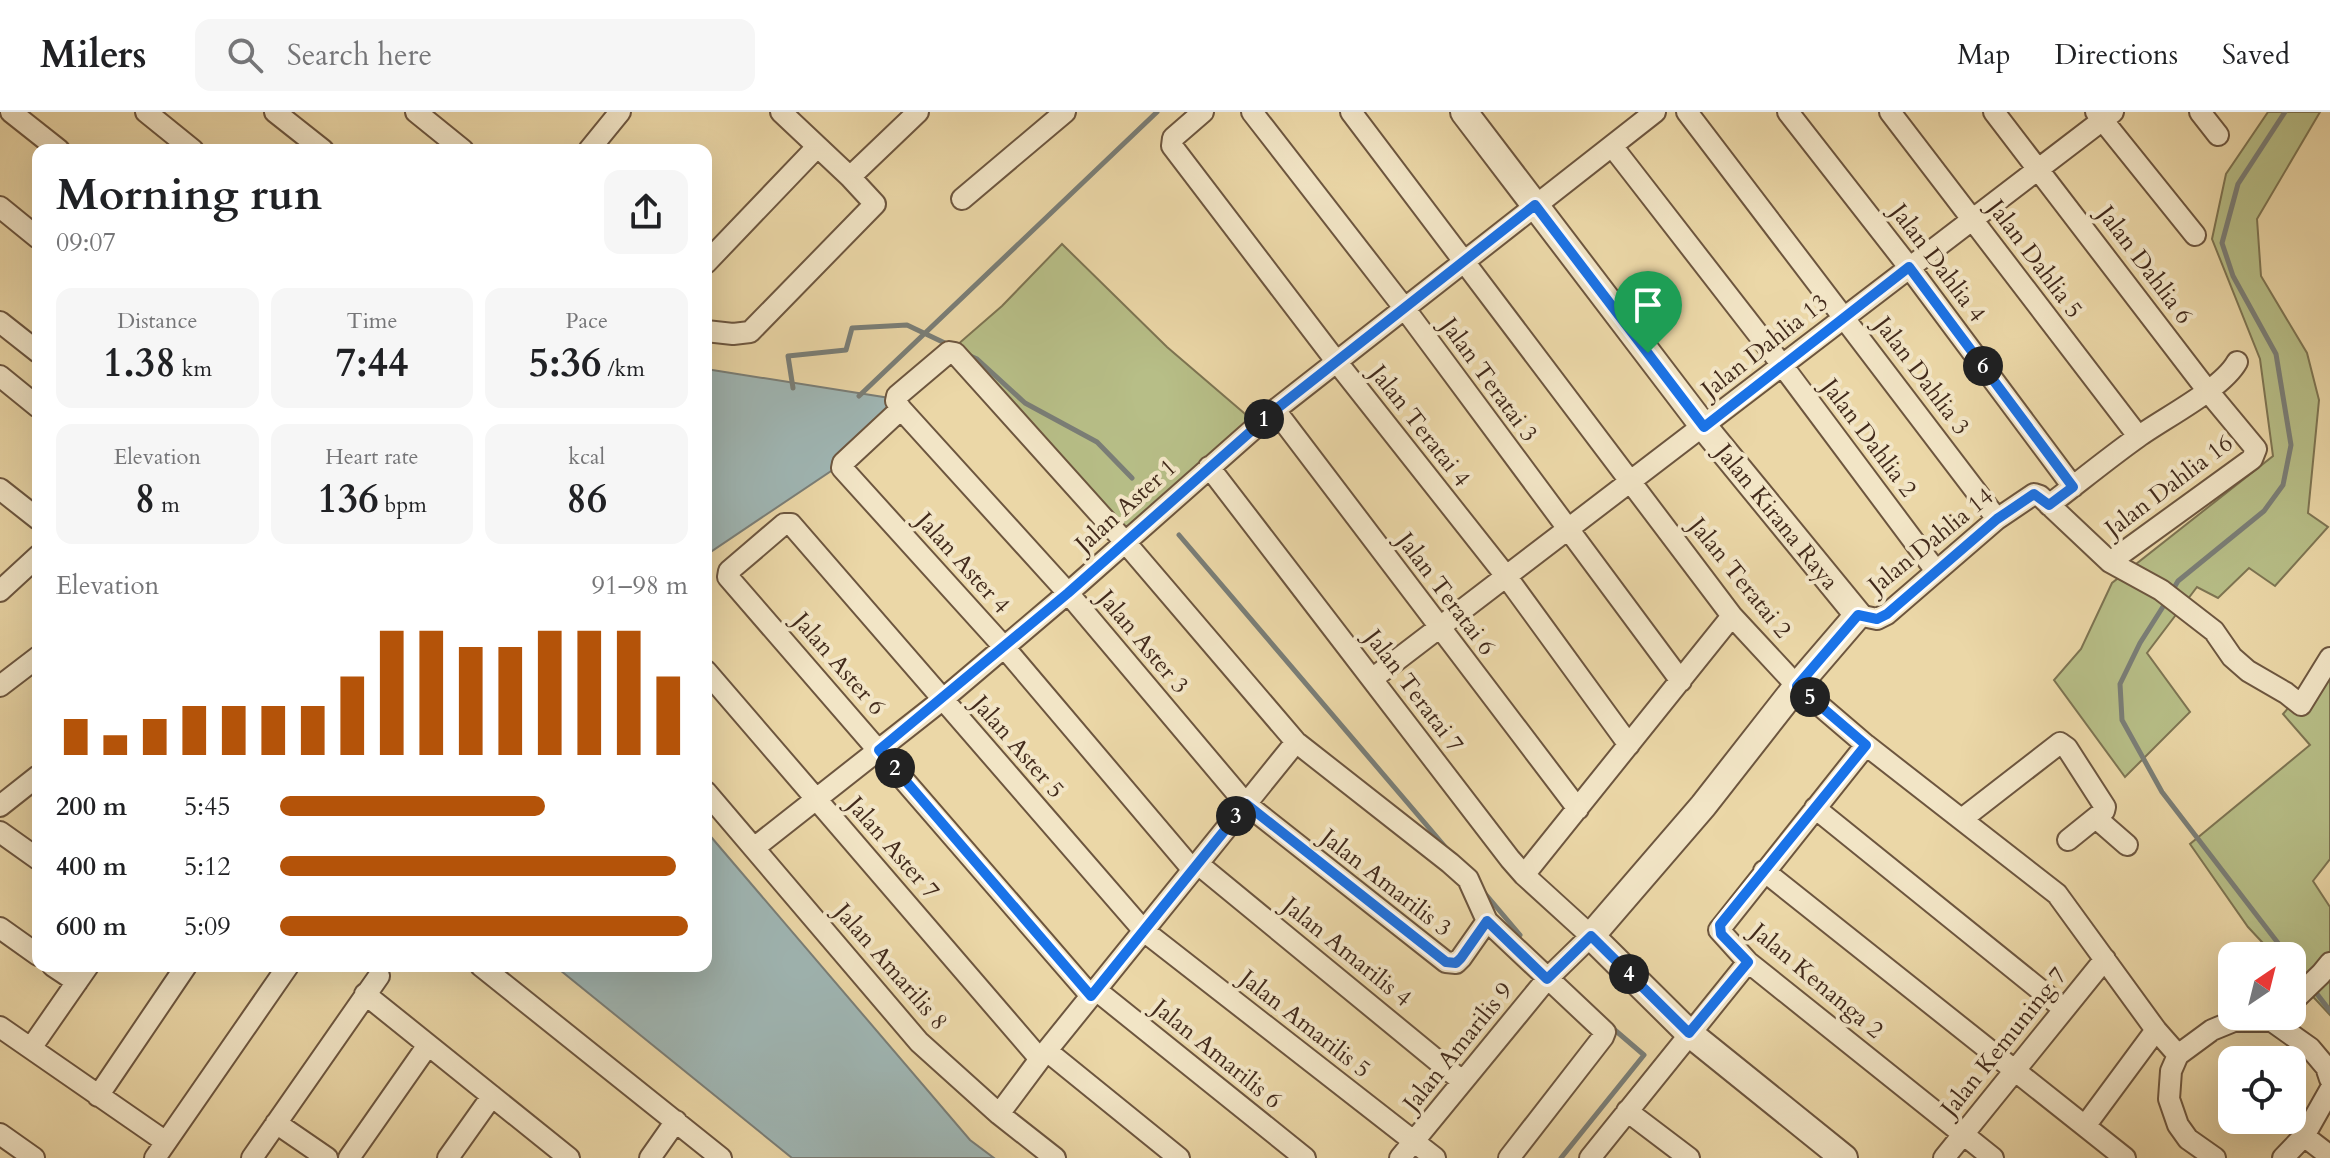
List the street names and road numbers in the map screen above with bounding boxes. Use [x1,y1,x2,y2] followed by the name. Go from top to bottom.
[1978,191,2090,325] street label: Jalan Dahlia 5
[1881,195,1993,329] street label: Jalan Dahlia 4
[2088,197,2200,331] street label: Jalan Dahlia 6
[1692,286,1835,408] street label: Jalan Dahlia 13
[1865,308,1977,442] street label: Jalan Dahlia 3
[1431,309,1545,449] street label: Jalan Teratai 3
[1360,356,1478,494] street label: Jalan Teratai 4
[1812,370,1924,504] street label: Jalan Dahlia 2
[2096,427,2240,547] street label: Jalan Dahlia 16
[1706,435,1847,598] street label: Jalan Kirana Raya
[1066,452,1184,562] street label: Jalan Aster 1
[1859,480,2001,604] street label: Jalan Dahlia 14
[907,503,1017,621] street label: Jalan Aster 4
[1679,509,1799,645] street label: Jalan Teratai 2
[1387,523,1503,662] street label: Jalan Teratai 6
[1088,581,1196,701] street label: Jalan Aster 3
[783,603,893,722] street label: Jalan Aster 6
[1355,620,1471,759] street label: Jalan Teratai 7
[962,686,1072,805] street label: Jalan Aster 5
[837,787,947,906] street label: Jalan Aster 7
[1311,820,1458,945] street label: Jalan Amarilis 3
[1273,888,1419,1015] street label: Jalan Amarilis 4
[825,894,955,1037] street label: Jalan Amarilis 8
[1741,914,1890,1046] street label: Jalan Kenanga 2
[1932,960,2075,1126] street label: Jalan Kemuning 7
[1230,961,1377,1086] street label: Jalan Amarilis 5
[1394,975,1521,1121] street label: Jalan Amarilis 9
[1143,990,1289,1117] street label: Jalan Amarilis 6

